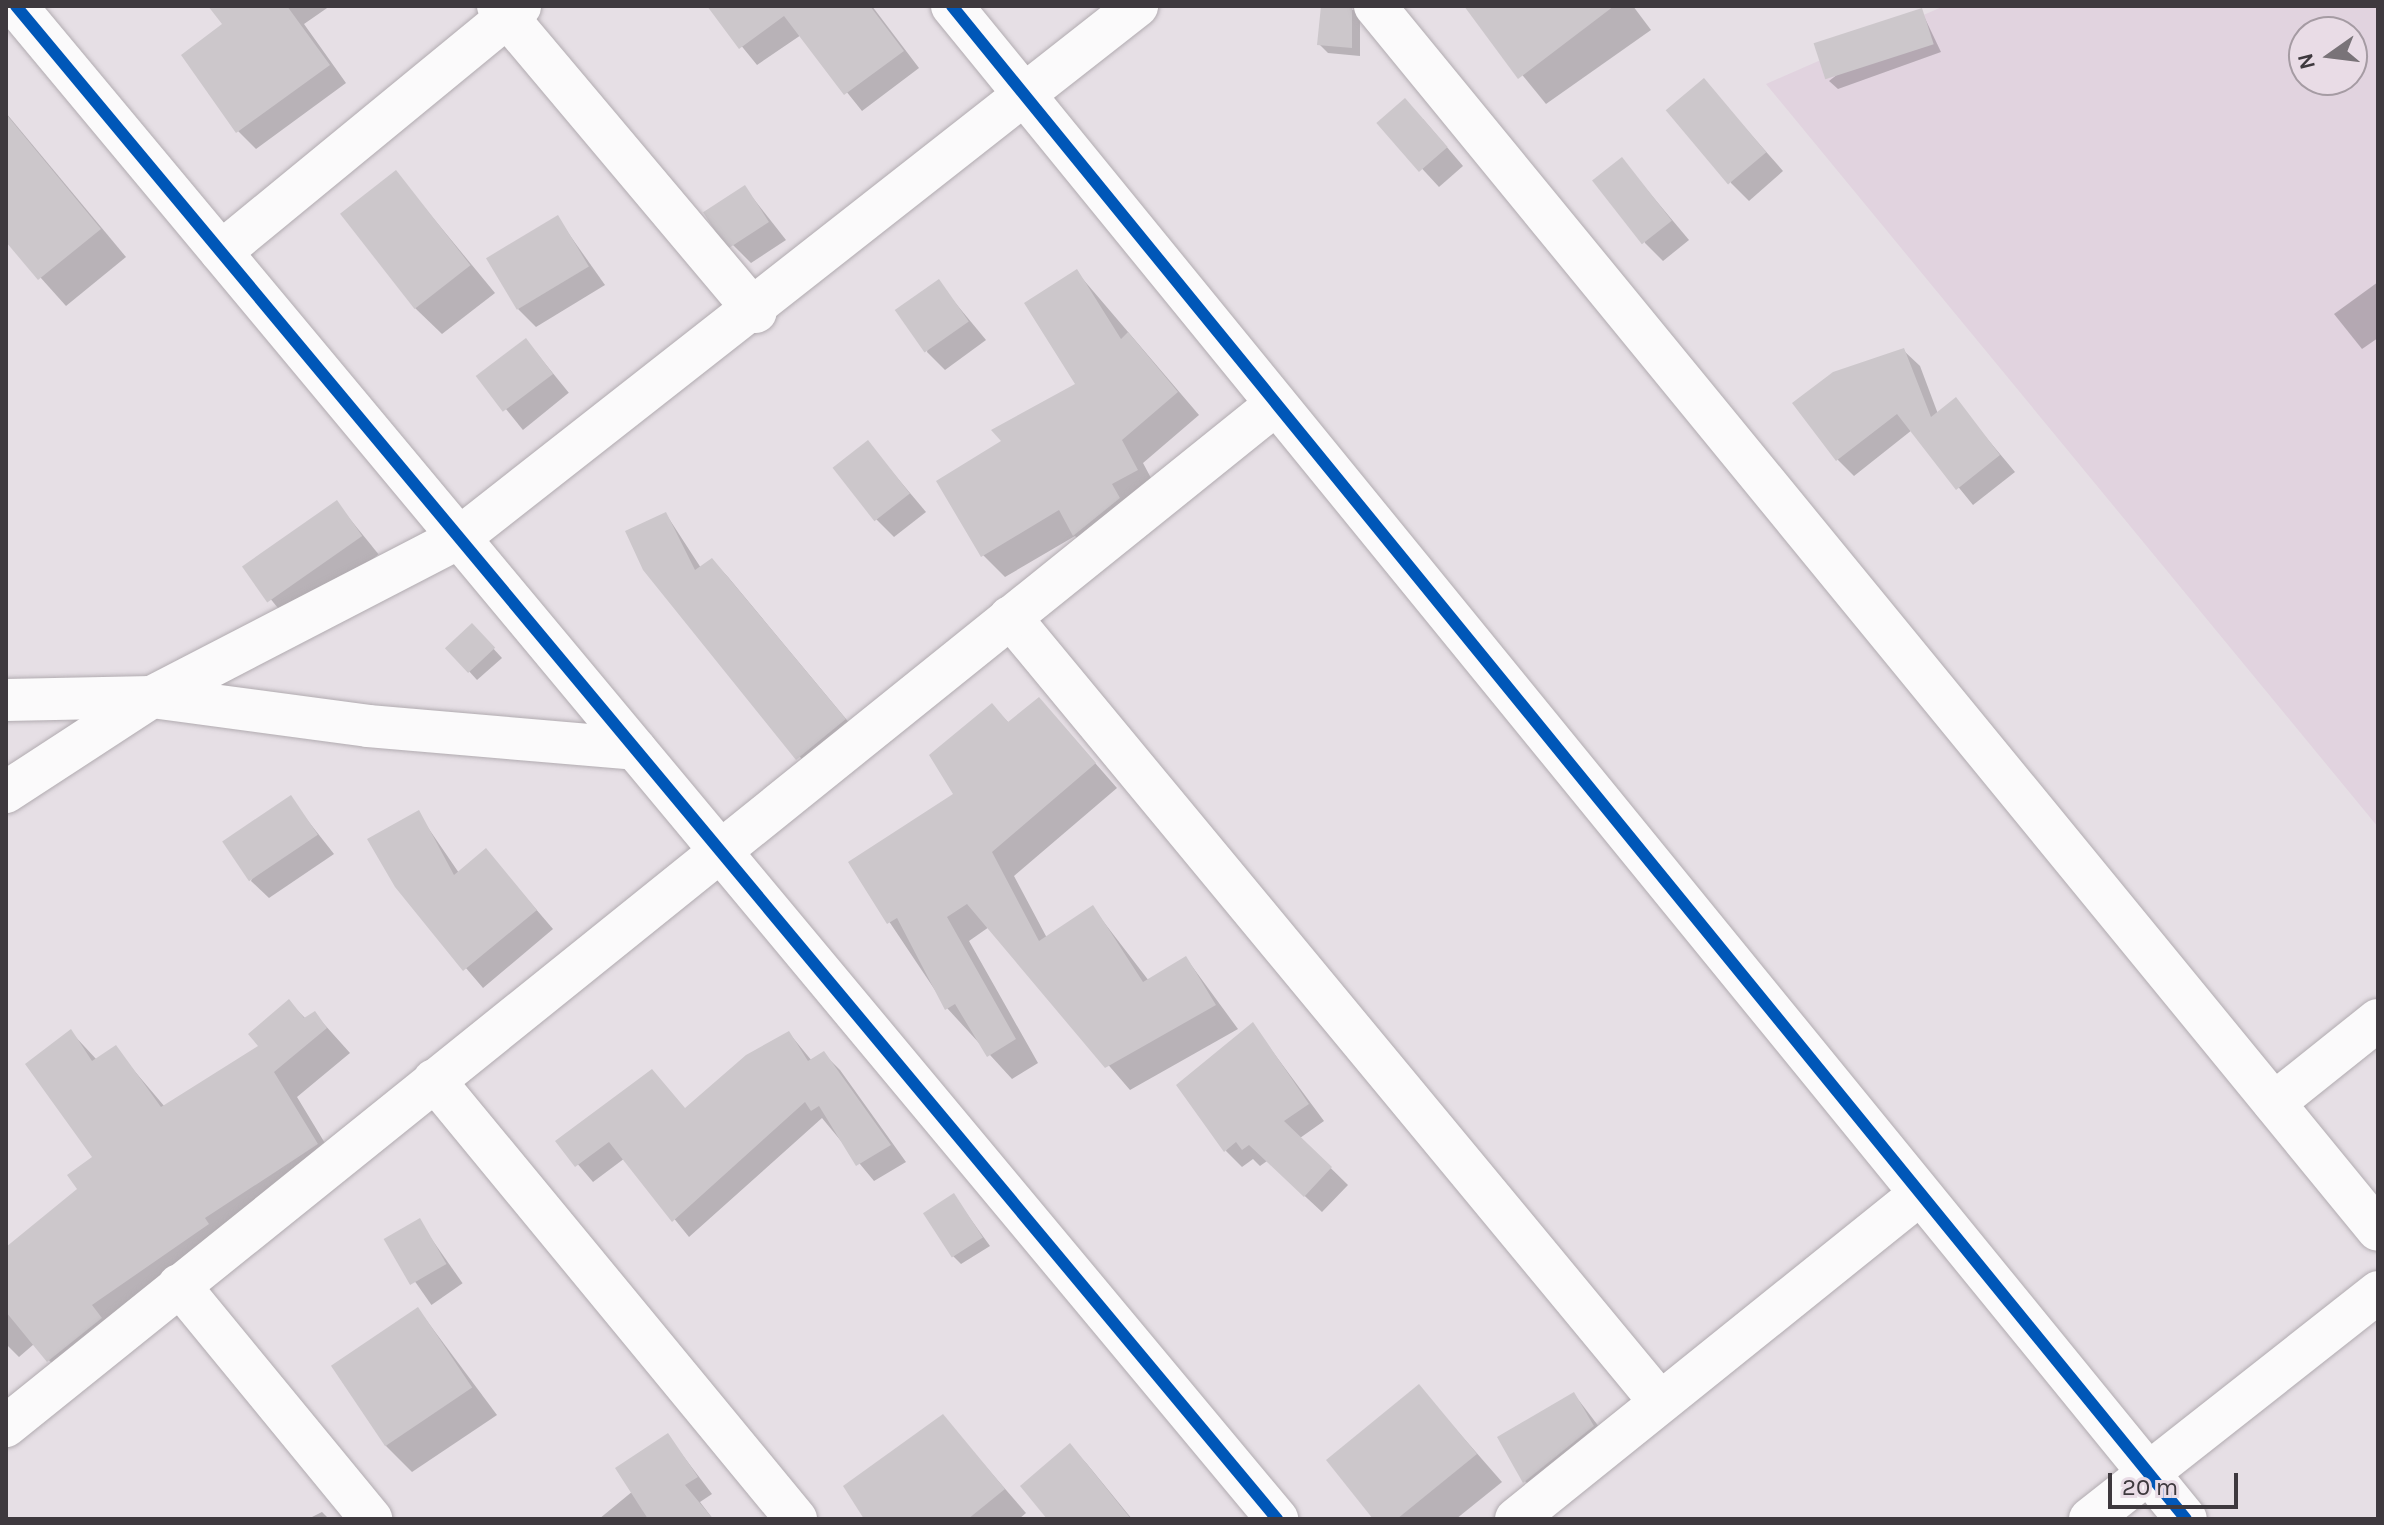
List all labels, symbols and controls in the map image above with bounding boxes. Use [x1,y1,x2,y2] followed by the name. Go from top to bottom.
[2288,16,2368,96] north arrow
[2292,51,2321,72] text: N
[2112,1457,2242,1507] scale bar
[2122,1473,2178,1501] text: 20 m

